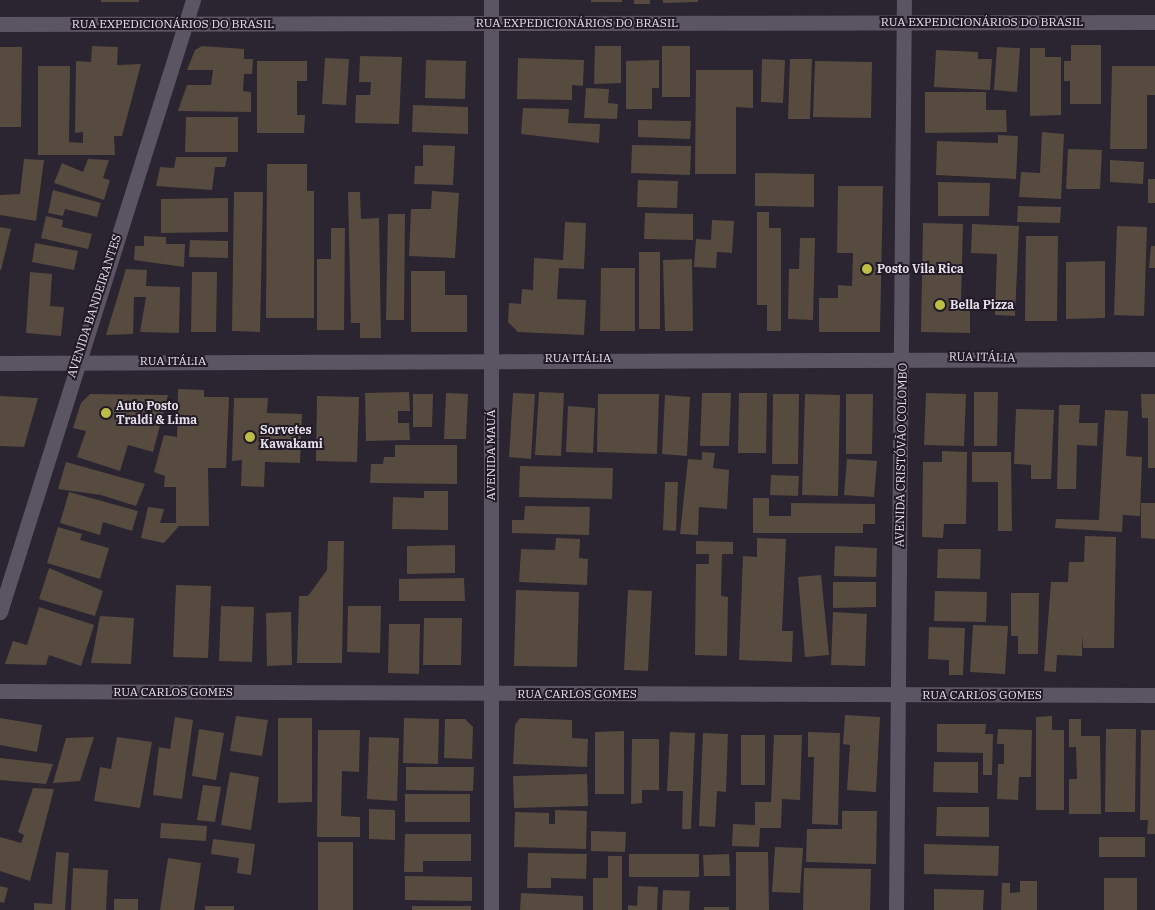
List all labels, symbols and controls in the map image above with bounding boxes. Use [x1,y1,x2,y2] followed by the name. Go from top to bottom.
[881,15,1083,29] street label: RUA EXPEDICIONÁRIOS DO BRASIL
[476,16,678,30] street label: RUA EXPEDICIONÁRIOS DO BRASIL
[72,17,274,31] street label: RUA EXPEDICIONÁRIOS DO BRASIL
[64,232,124,380] street label: AVENIDA BANDEIRANTES
[877,262,964,276] place label: Posto Vila Rica
[861,263,873,275] marker: Posto Vila Rica
[950,298,1014,312] place label: Bella Pizza
[934,299,946,311] marker: Bella Pizza
[949,349,1015,365] street label: RUA ITÁLIA
[545,351,611,365] street label: RUA ITÁLIA
[140,354,206,368] street label: RUA ITÁLIA
[892,363,910,547] street label: AVENIDA CRISTÓVÃO COLOMBO
[116,399,197,427] place label: Auto Posto Traldi & Lima
[100,407,112,419] marker: Auto Posto Traldi & Lima
[484,409,498,501] street label: AVENIDA MAUÁ
[260,423,323,451] place label: Sorvetes Kawakami
[244,431,256,443] marker: Sorvetes Kawakami
[113,685,233,699] street label: RUA CARLOS GOMES
[517,687,637,701] street label: RUA CARLOS GOMES
[922,688,1042,702] street label: RUA CARLOS GOMES

